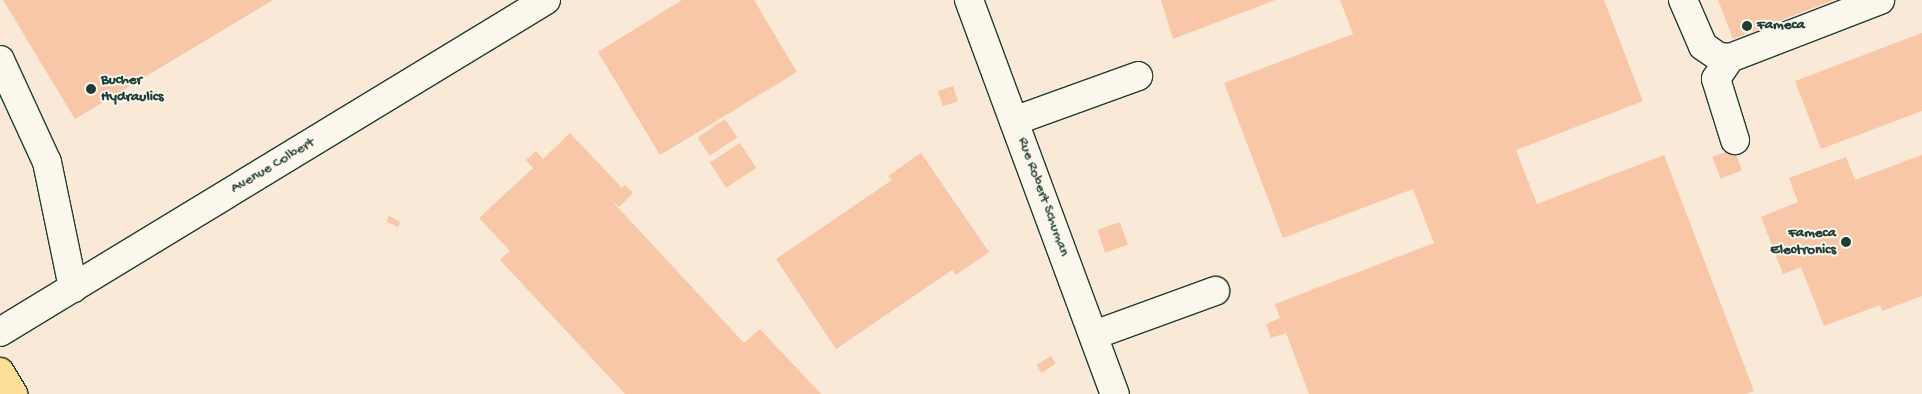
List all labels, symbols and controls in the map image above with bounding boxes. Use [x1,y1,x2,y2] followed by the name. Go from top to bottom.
[1757,17,1805,35] place label: Fameca
[1741,20,1753,32] marker: Fameca
[101,71,164,106] place label: Bucher Hydraulics
[85,83,97,95] marker: Bucher Hydraulics
[228,134,318,198] street label: Avenue Colbert
[1013,135,1073,259] street label: Rue Robert Schuman
[1770,224,1836,259] place label: Fameca Electronics
[1840,236,1852,248] marker: Fameca Electronics

